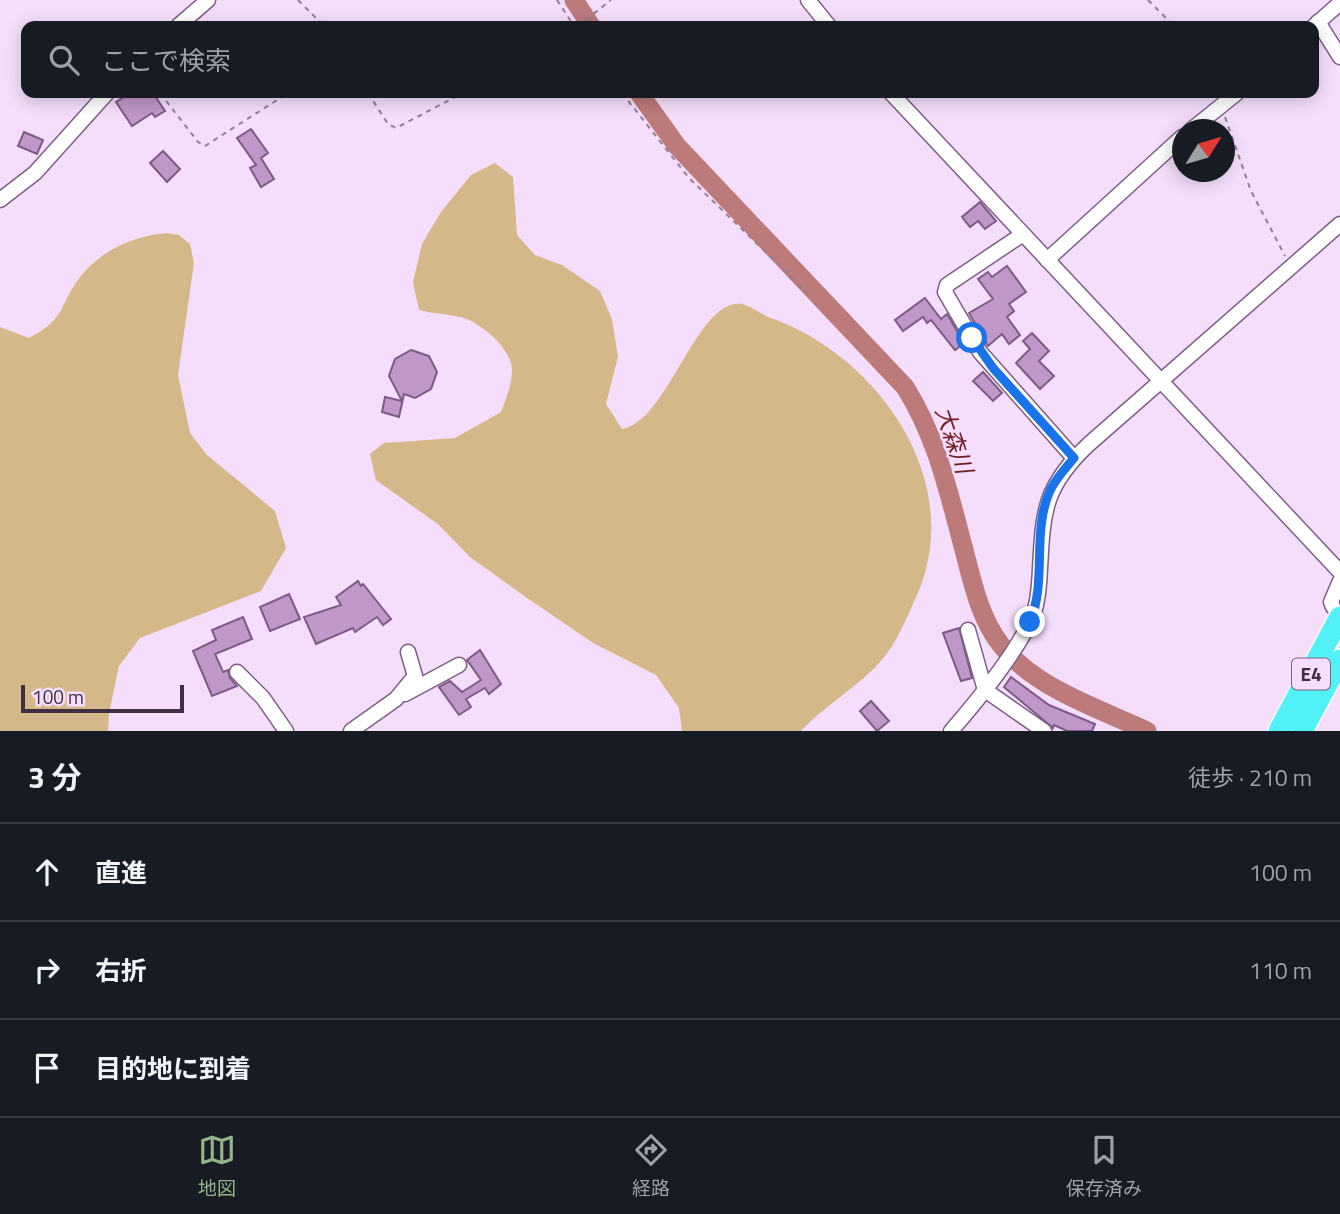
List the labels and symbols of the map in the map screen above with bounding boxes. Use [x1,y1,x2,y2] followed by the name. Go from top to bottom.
[1172,119,1235,182] north arrow
[956,322,987,353] route start
[927,402,983,481] water label: 大森川
[1014,606,1045,637] route end
[1292,659,1330,690] road number: E4
[21,682,184,714] scale bar

